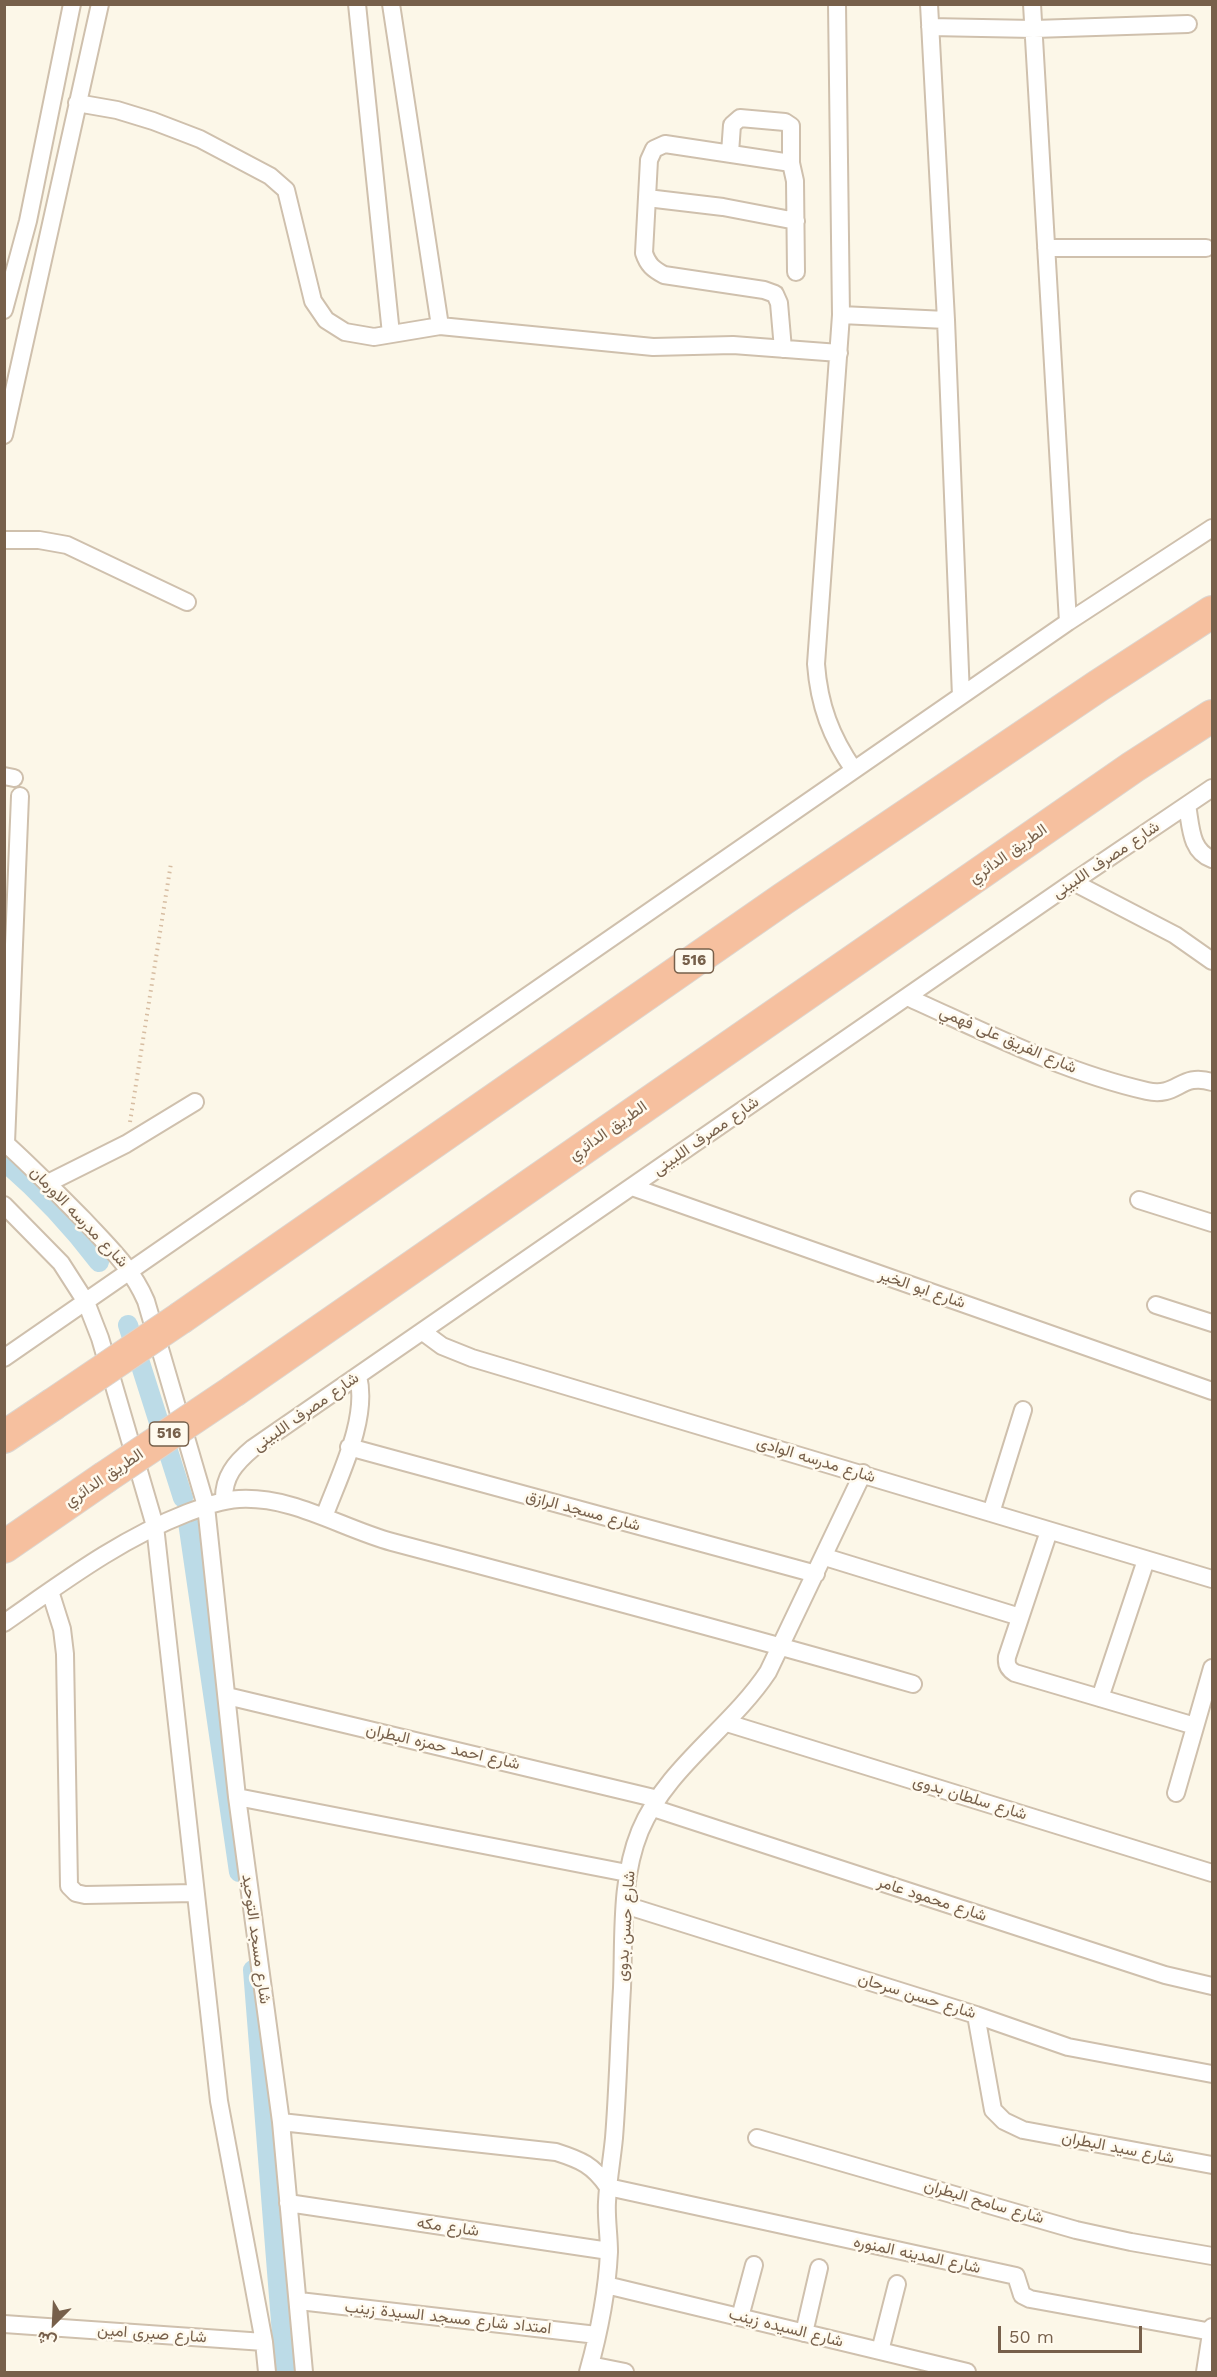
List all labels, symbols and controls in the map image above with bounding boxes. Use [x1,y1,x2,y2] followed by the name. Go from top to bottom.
[1049,817,1163,903] street label: شارع مصرف اللبينى
[965,820,1051,888] street label: الطريق الدائري
[674,949,714,973] road number: 516
[936,1002,1080,1078] street label: شارع الفريق على فهمي
[649,1092,763,1180] street label: شارع مصرف اللبينى
[565,1097,651,1165] street label: الطريق الدائري
[26,1163,132,1271] street label: شارع مدرسه الاورمان
[876,1265,968,1313] street label: شارع ابو الخير
[249,1368,363,1456] street label: شارع مصرف اللبينى
[150,1422,188,1446] road number: 516
[754,1433,878,1487] street label: شارع مدرسه الوادى
[61,1445,147,1511] street label: الطريق الدائري
[524,1486,642,1536] street label: شارع مسجد الرازق
[364,1720,522,1774] street label: شارع احمد حمزه البطران
[911,1772,1029,1824] street label: شارع سلطان بدوى
[613,1870,639,1982] street label: شارع حسن بدوى
[875,1872,989,1926] street label: شارع محمود عامر
[237,1873,275,2005] street label: شارع مسجد التوحيد
[856,1969,978,2023] street label: شارع حسن سرحان
[1060,2128,1176,2168] street label: شارع سيد البطران
[922,2176,1046,2228] street label: شارع سامح البطران
[416,2213,480,2241] street label: شارع مكه
[852,2232,982,2278] street label: شارع المدينه المنوره
[24,2293,84,2353] north arrow
[344,2298,552,2338] street label: امتداد شارع مسجد السيدة زينب
[727,2304,845,2352] street label: شارع السيده زينب
[1001,2314,1145,2352] scale bar
[97,2321,207,2347] street label: شارع صبرى امين
[1009,2326,1054,2347] text: 50 m
[34,2327,59,2352] text: ش

